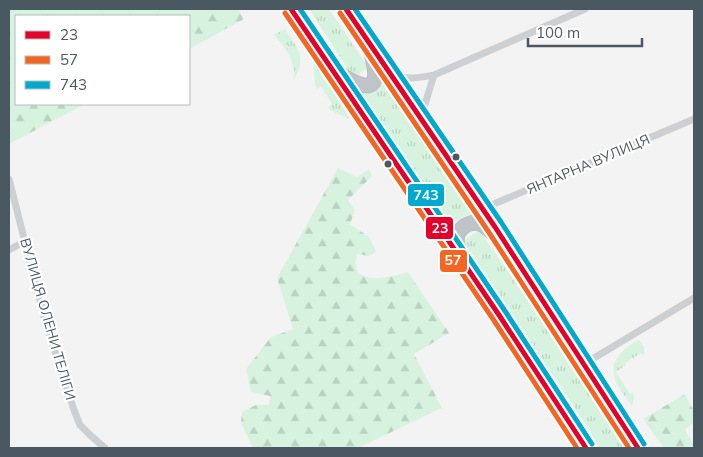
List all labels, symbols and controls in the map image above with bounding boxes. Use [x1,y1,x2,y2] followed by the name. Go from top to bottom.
[15,15,190,105] legend
[528,15,642,47] scale bar
[536,23,580,42] text: 100 m
[60,25,78,44] text: 23
[60,50,78,69] text: 57
[60,75,87,94] text: 743
[524,130,652,198] street label: ЯНТАРНА ВУЛИЦЯ
[451,152,461,162] unlabelled marker
[383,159,393,169] unlabelled marker
[407,183,445,207] line badge: 743
[413,186,439,204] text: 743
[425,216,454,240] line badge: 23
[432,219,448,237] text: 23
[16,236,80,402] street label: ВУЛИЦЯ ОЛЕНИ ТЕЛІГИ
[439,249,468,273] line badge: 57
[445,251,461,269] text: 57

